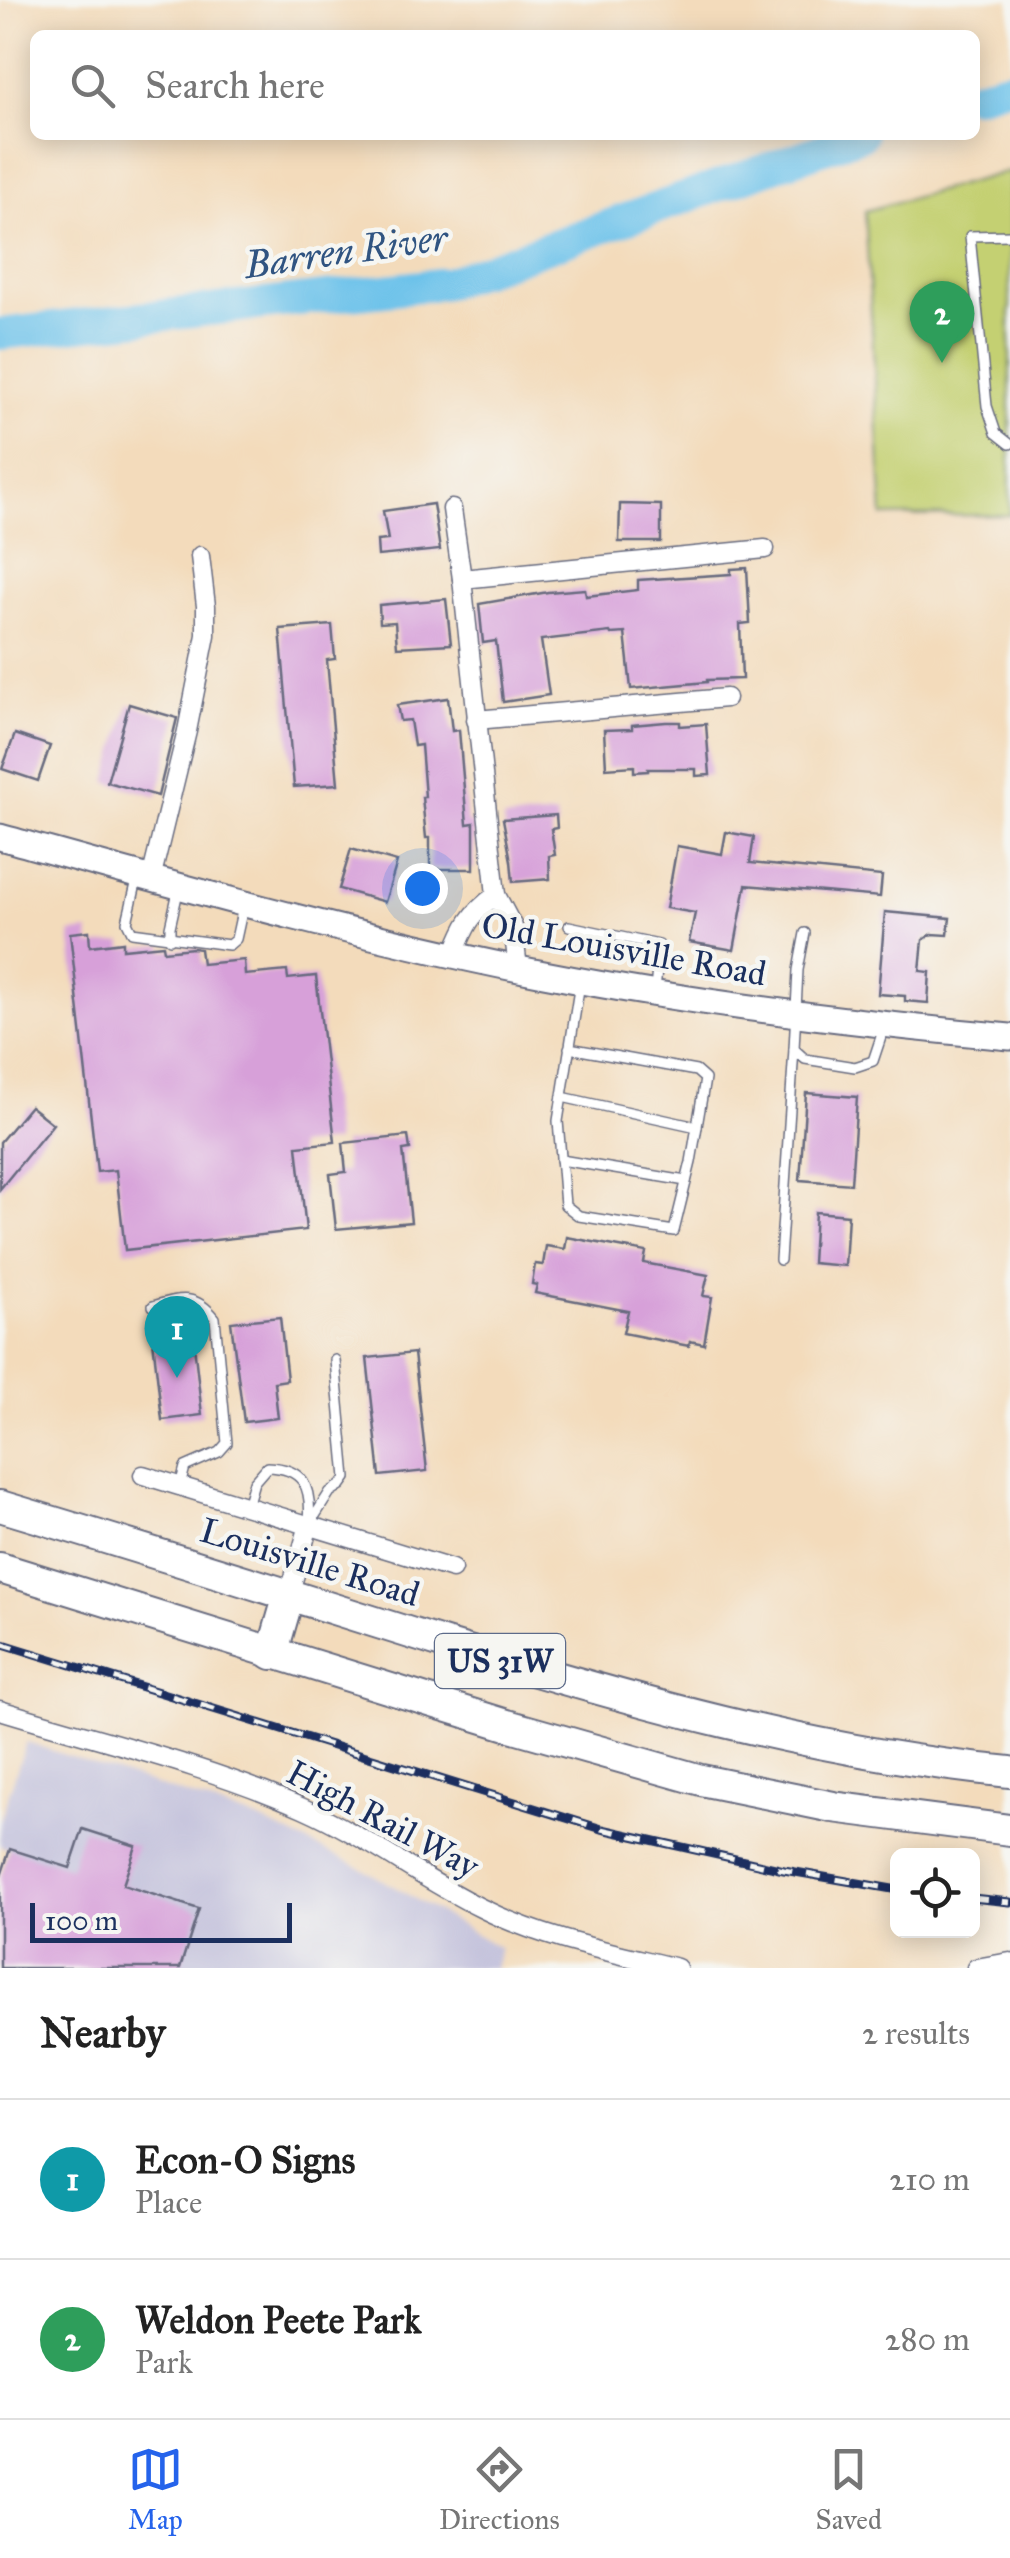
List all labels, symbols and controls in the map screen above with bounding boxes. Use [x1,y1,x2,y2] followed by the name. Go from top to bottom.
[30,30,980,140] search box
[65,58,120,113] icon: search
[145,62,325,108] text: Search here
[240,214,452,288] water label: Barren River
[910,280,974,363] pin: 2
[397,863,448,914] your location
[478,903,770,996] street label: Old Louisville Road
[144,1296,210,1378] pin: 1
[195,1509,425,1616] street label: Louisville Road
[435,1634,565,1688] road number: US 31W
[279,1751,487,1888] street label: High Rail Way
[890,1848,980,1938] map controls
[890,1848,980,1938] button: locate
[30,1898,292,1942] scale bar
[45,1903,118,1938] text: 100 m
[40,2007,165,2059] text: Nearby
[862,2014,970,2053] text: 2 results
[135,2137,355,2183] text: Econ-O Signs
[66,2160,79,2199] text: 1
[889,2160,970,2199] text: 210 m
[135,2183,202,2222] text: Place
[135,2297,421,2343] text: Weldon Peete Park
[65,2320,80,2359] text: 2
[885,2320,970,2359] text: 280 m
[135,2343,193,2382] text: Park
[128,2442,183,2537] tab: Map
[439,2442,560,2537] tab: Directions
[816,2442,882,2537] tab: Saved

